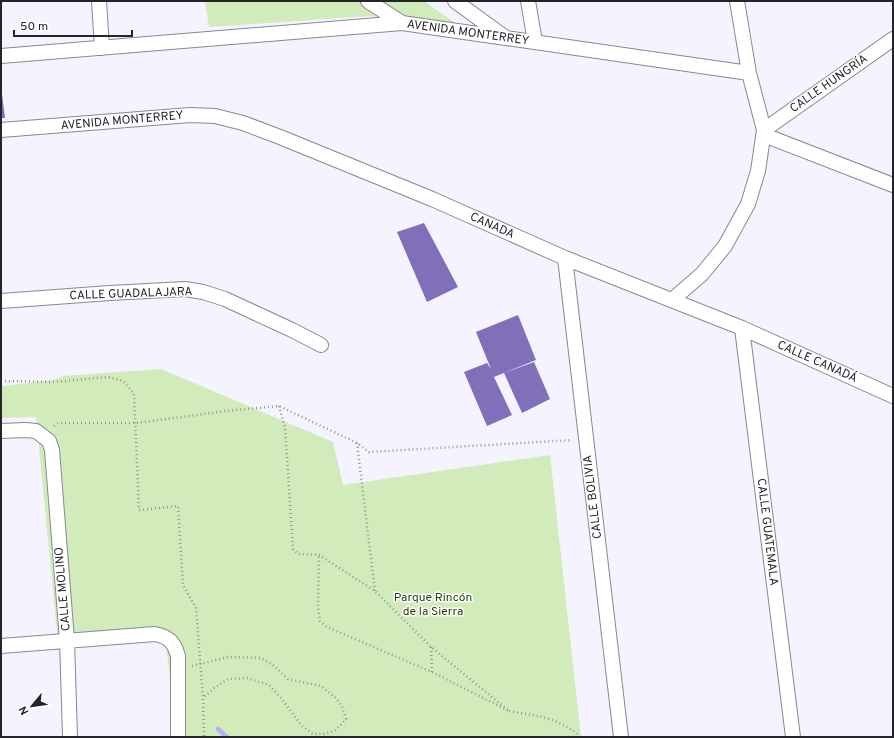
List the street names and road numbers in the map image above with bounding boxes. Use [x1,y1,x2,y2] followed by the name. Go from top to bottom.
[406,17,530,50] street label: AVENIDA MONTERREY
[787,51,871,117] street label: CALLE HUNGRÍA
[60,108,184,134] street label: AVENIDA MONTERREY
[467,209,517,243] street label: CANADA
[69,284,193,304] street label: CALLE GUADALAJARA
[774,337,860,387] street label: CALLE CANADÁ
[580,454,606,540] street label: CALLE BOLIVIA
[752,477,782,587] street label: CALLE GUATEMALA
[51,546,75,632] street label: CALLE MOLINO

